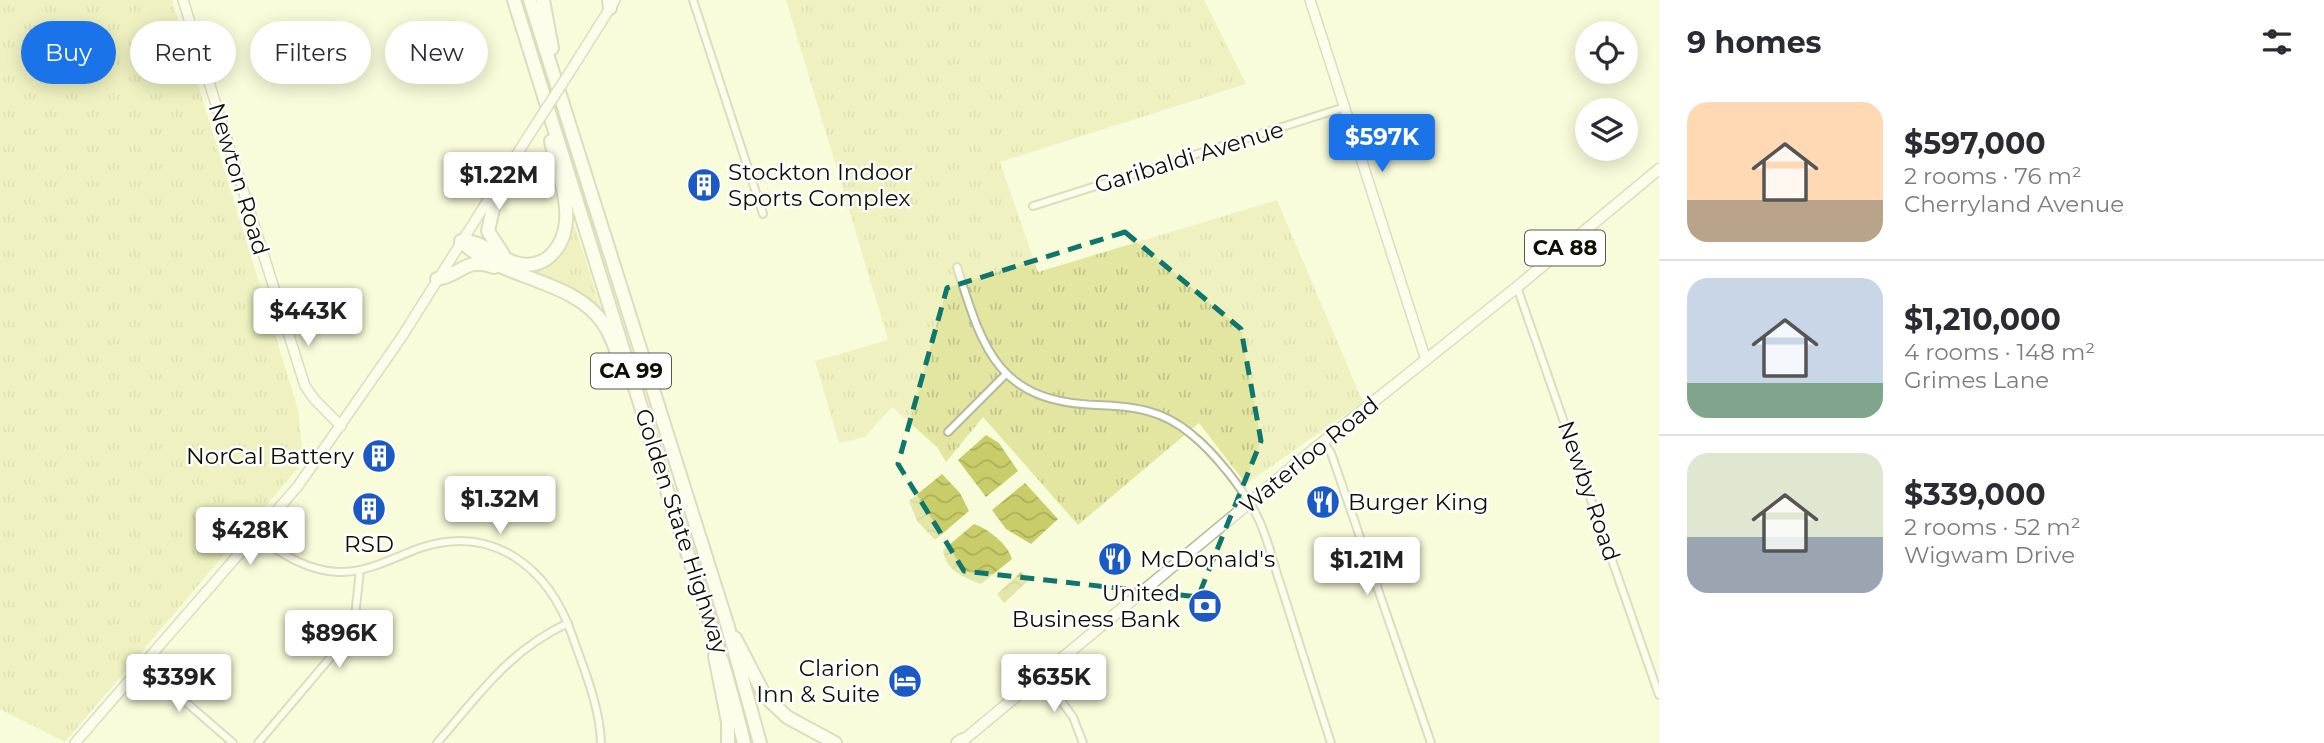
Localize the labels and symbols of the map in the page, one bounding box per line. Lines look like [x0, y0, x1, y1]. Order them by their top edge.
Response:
street label: Newton Road [203, 99, 275, 259]
pin: $597K [1333, 114, 1431, 174]
street label: Garibaldi Avenue [1091, 115, 1287, 199]
pin: $1.22M [442, 152, 556, 212]
place label: Stockton Indoor Sports Complex [728, 158, 913, 212]
building icon: Stockton Indoor Sports Complex [685, 166, 723, 204]
road number: CA 88 [1525, 230, 1605, 266]
pin: $443K [259, 288, 357, 348]
road number: CA 99 [591, 354, 671, 388]
street label: Waterloo Road [1234, 390, 1384, 520]
street label: Golden State Highway [629, 405, 735, 658]
street label: Newby Road [1552, 417, 1626, 565]
building icon: NorCal Battery [360, 437, 398, 475]
place label: NorCal Battery [186, 442, 355, 470]
pin: $1.32M [443, 476, 557, 536]
restaurant icon: Burger King [1304, 483, 1342, 521]
place label: Burger King [1348, 488, 1488, 516]
building icon: RSD [350, 490, 388, 528]
pin: $428K [201, 508, 299, 567]
place label: RSD [344, 530, 394, 558]
pin: $1.21M [1310, 538, 1424, 597]
restaurant icon: McDonald's [1096, 540, 1134, 578]
place label: McDonald's [1140, 545, 1275, 573]
place label: United Business Bank [1012, 579, 1180, 633]
bank icon: United Business Bank [1186, 587, 1224, 625]
pin: $896K [290, 610, 388, 670]
pin: $339K [130, 654, 228, 714]
place label: Clarion Inn & Suite [756, 654, 880, 708]
pin: $635K [1005, 654, 1103, 714]
hotel icon: Clarion Inn & Suite [886, 662, 924, 700]

